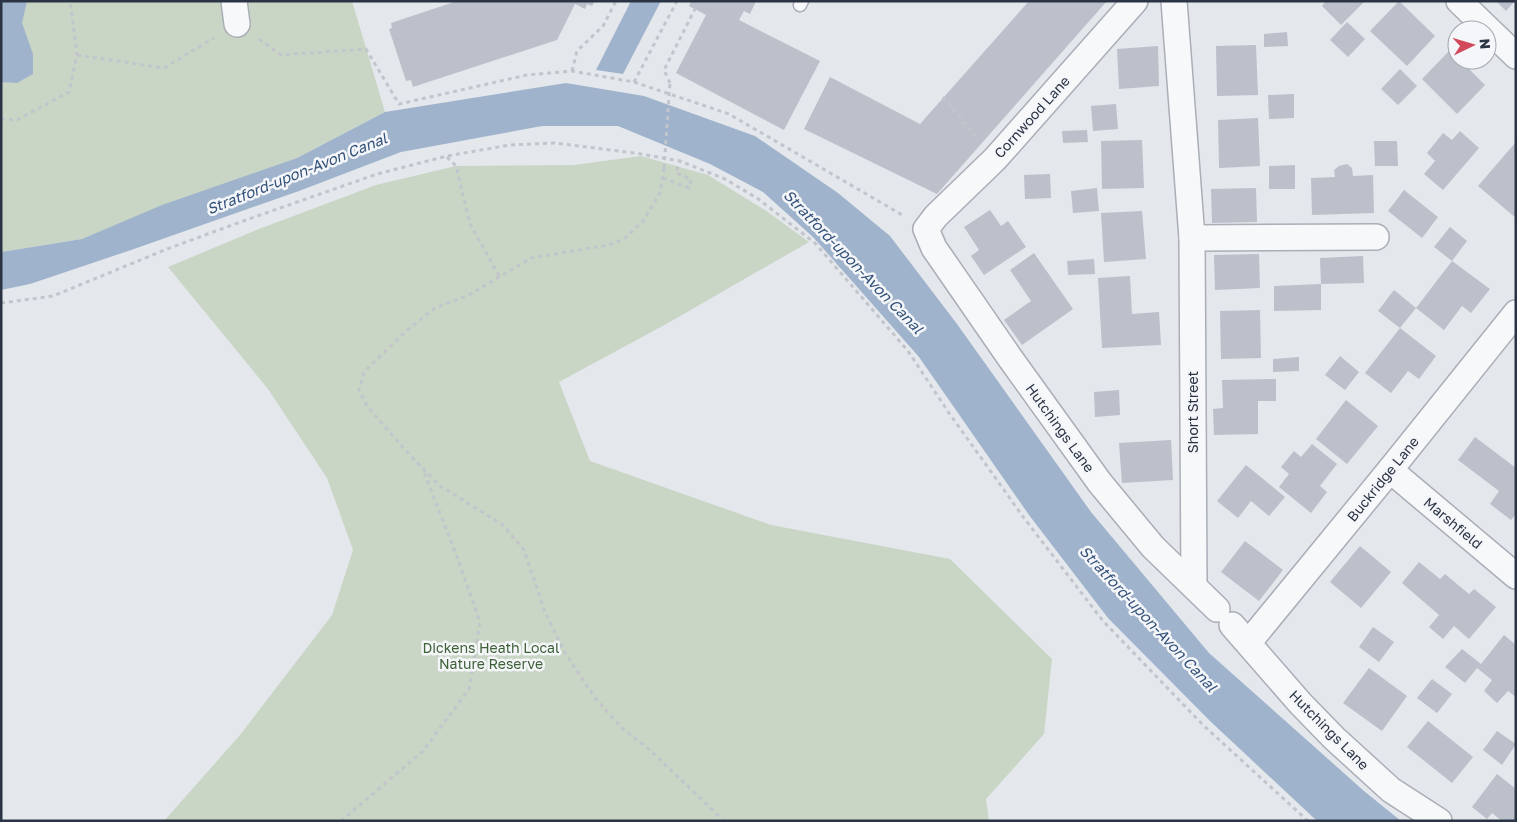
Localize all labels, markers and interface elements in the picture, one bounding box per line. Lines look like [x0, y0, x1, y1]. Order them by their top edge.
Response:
north arrow [1447, 20, 1497, 70]
text: N [1477, 38, 1494, 50]
street label: Cornwood Lane [990, 72, 1073, 161]
water label: Stratford-upon-Avon Canal [204, 128, 391, 218]
water label: Stratford-upon-Avon Canal [780, 186, 928, 338]
street label: Short Street [1184, 371, 1201, 453]
street label: Hutchings Lane [1022, 380, 1098, 475]
street label: Buckridge Lane [1343, 433, 1422, 525]
street label: Marshfield [1421, 493, 1486, 552]
water label: Stratford-upon-Avon Canal [1076, 542, 1222, 696]
park label: Dickens Heath Local Nature Reserve [423, 639, 559, 672]
street label: Hutchings Lane [1286, 686, 1373, 773]

